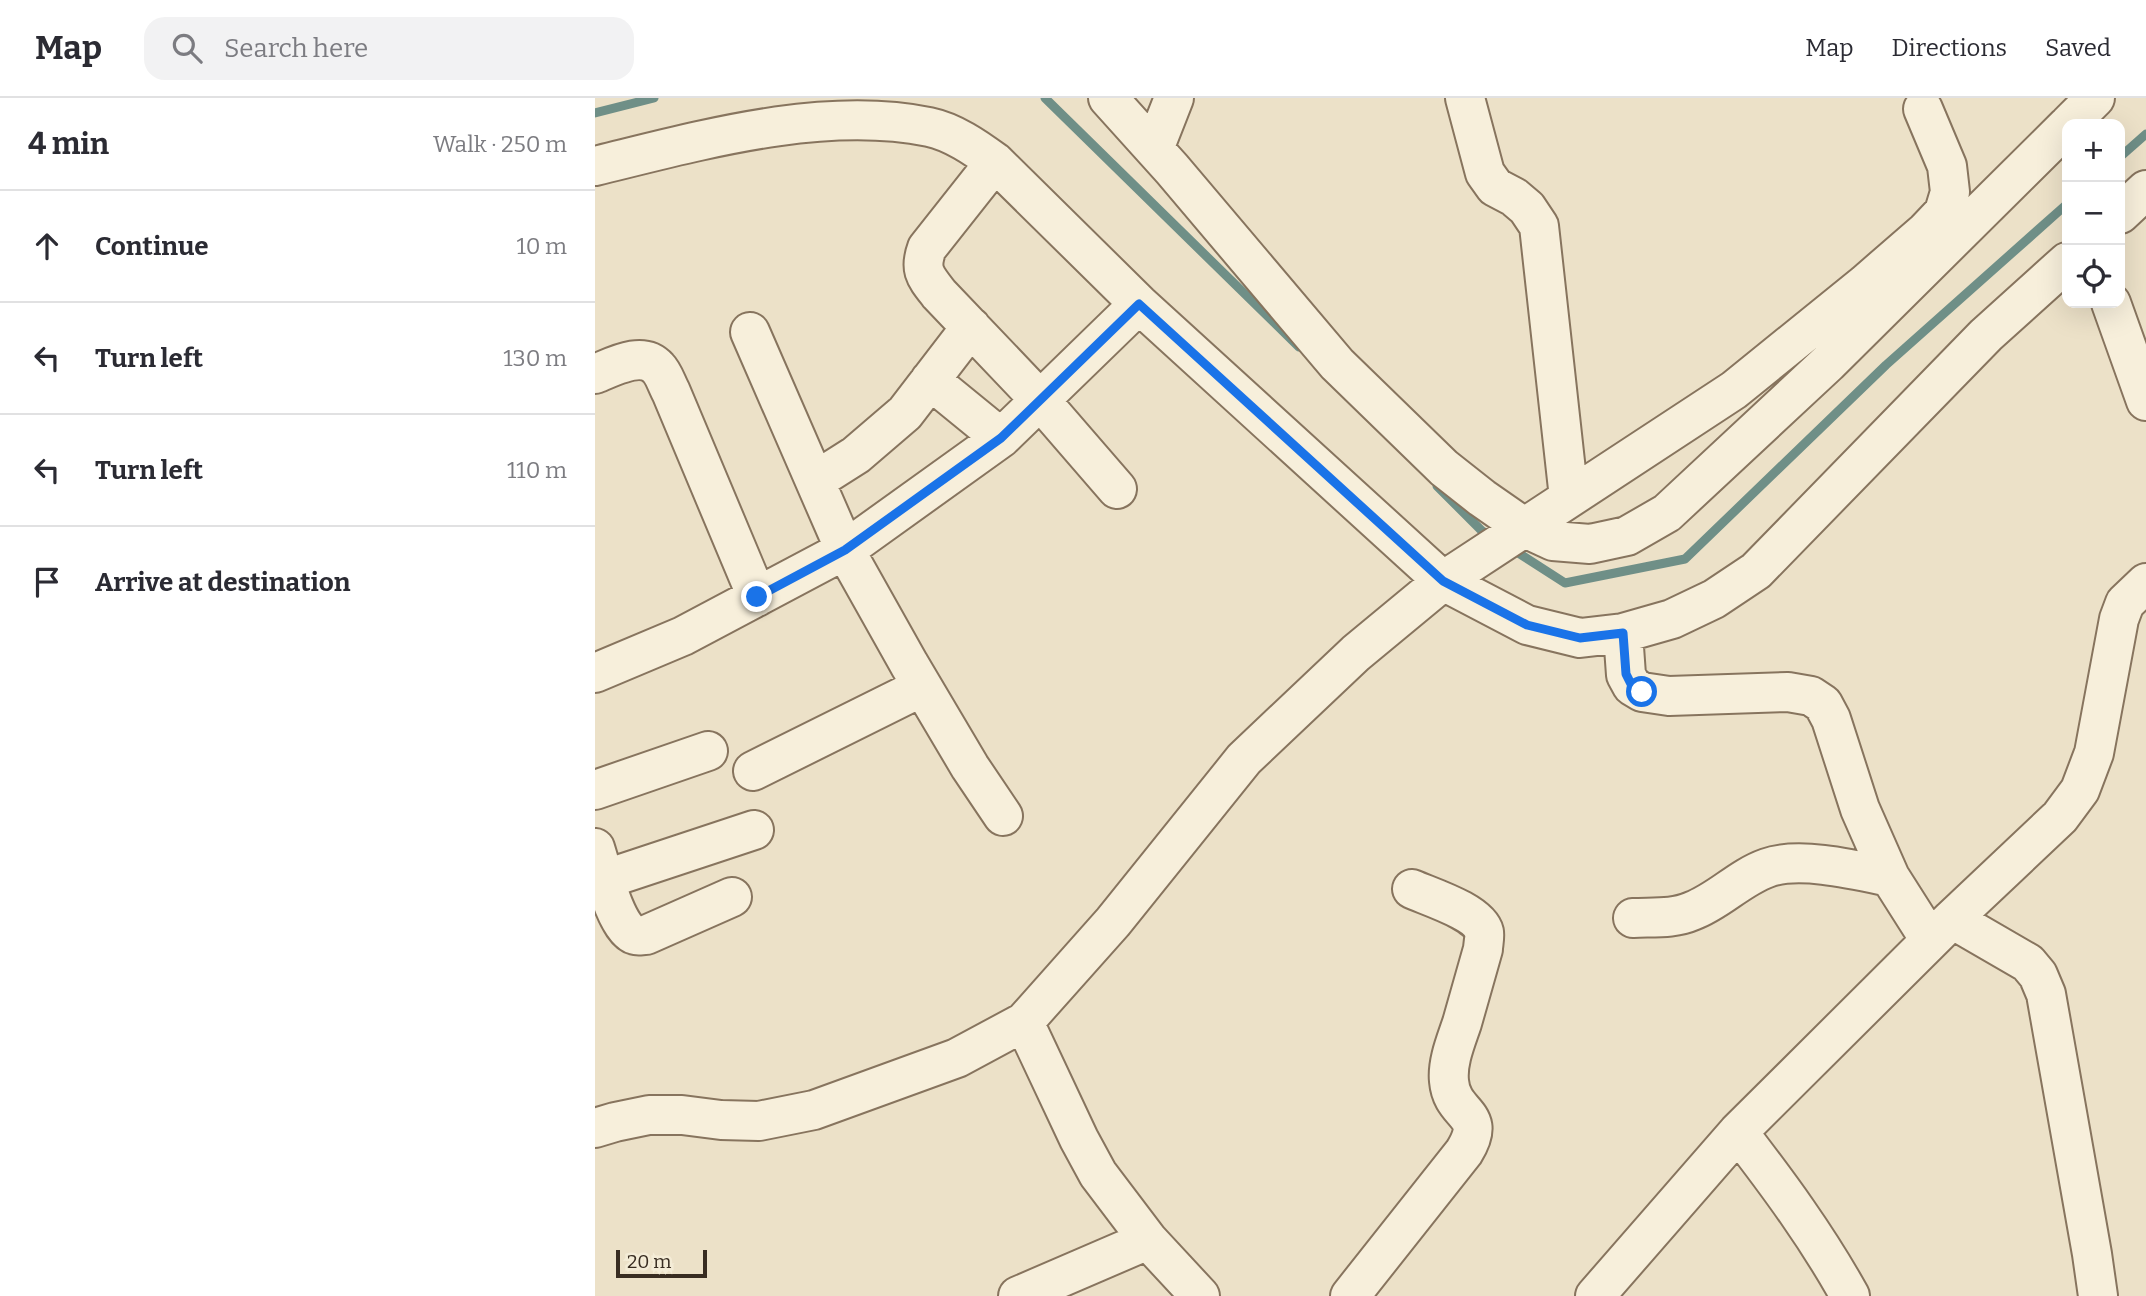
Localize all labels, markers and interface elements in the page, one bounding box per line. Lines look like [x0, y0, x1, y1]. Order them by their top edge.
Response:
search box [144, 17, 634, 80]
text: Map [35, 28, 102, 68]
icon: search [168, 29, 206, 67]
text: Search here [224, 33, 368, 64]
text: Map [1805, 34, 1854, 62]
text: Directions [1892, 34, 2007, 62]
text: Saved [2045, 34, 2111, 62]
map controls [2062, 119, 2125, 308]
button: + [2062, 119, 2125, 182]
text: 4 min [28, 126, 109, 162]
text: Walk · 250 m [433, 130, 567, 158]
button: − [2062, 182, 2125, 245]
icon: ahead [28, 227, 66, 265]
text: Continue [95, 231, 209, 262]
text: 10 m [516, 232, 567, 260]
button: locate [2062, 245, 2125, 308]
icon: left [28, 339, 66, 377]
text: Turn left [95, 343, 203, 374]
text: 130 m [503, 344, 567, 372]
icon: left [28, 451, 66, 489]
text: Turn left [95, 455, 203, 486]
text: 110 m [507, 456, 567, 484]
icon: arrive [28, 563, 66, 601]
text: Arrive at destination [95, 567, 350, 598]
route end [741, 581, 772, 612]
route start [1626, 676, 1657, 707]
scale bar [616, 1247, 707, 1279]
text: 20 m [627, 1250, 671, 1273]

